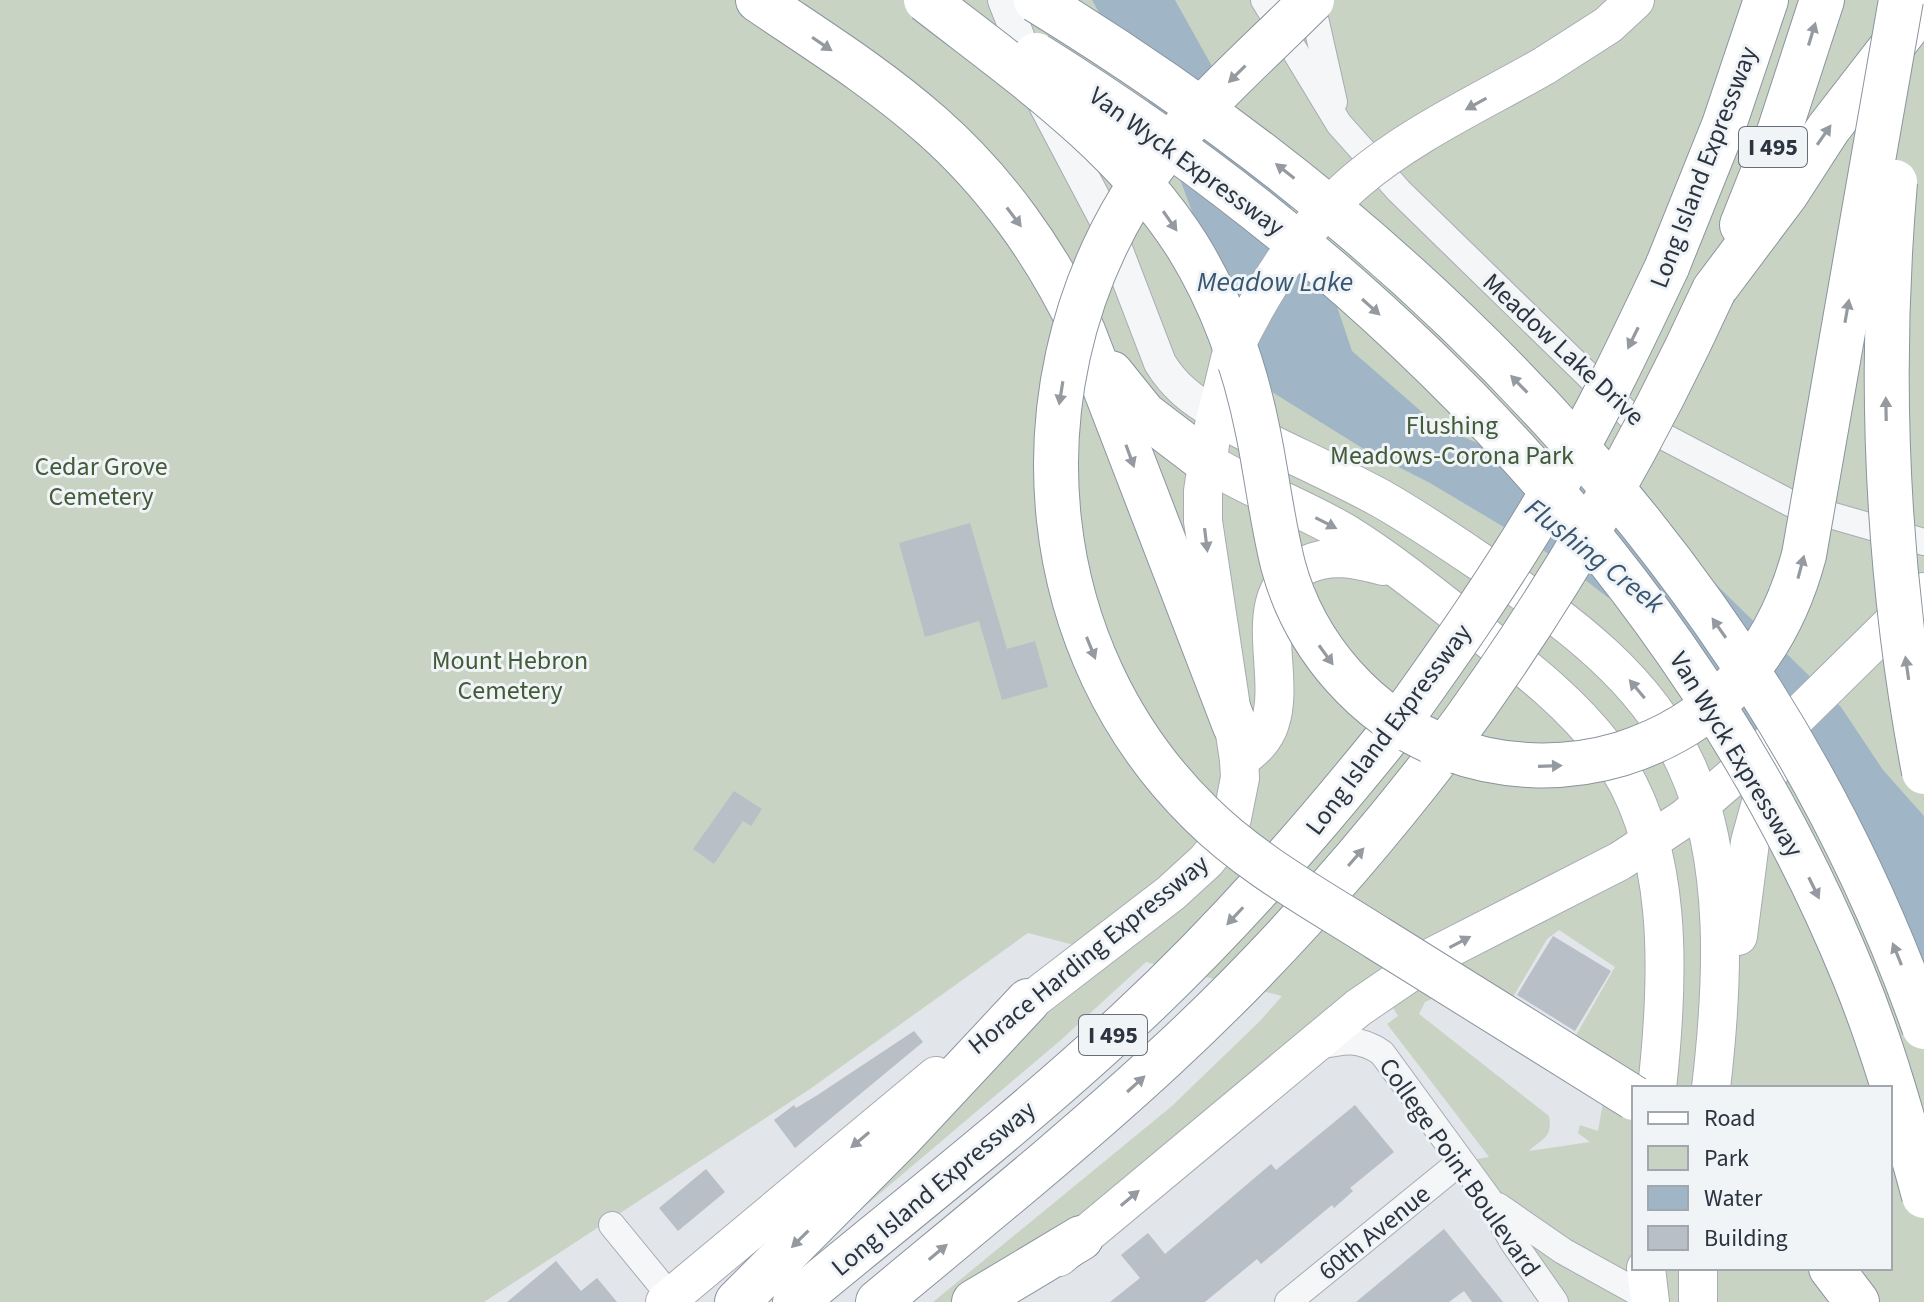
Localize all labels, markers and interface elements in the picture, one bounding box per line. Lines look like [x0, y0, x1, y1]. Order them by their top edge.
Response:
one-way arrow [1806, 21, 1819, 45]
one-way arrow [812, 36, 833, 51]
street label: Long Island Expressway [1640, 41, 1767, 293]
one-way arrow [1228, 65, 1247, 83]
street label: Van Wyck Expressway [1081, 78, 1292, 245]
one-way arrow [1465, 97, 1488, 111]
one-way arrow [1816, 125, 1832, 145]
road number: I 495 [1739, 127, 1807, 167]
one-way arrow [1275, 163, 1295, 180]
one-way arrow [1006, 206, 1022, 228]
one-way arrow [1162, 210, 1177, 231]
water label: Meadow Lake [1197, 262, 1353, 302]
street label: Meadow Lake Drive [1474, 264, 1653, 434]
one-way arrow [1361, 297, 1380, 315]
one-way arrow [1841, 298, 1854, 323]
one-way arrow [1627, 326, 1640, 349]
one-way arrow [1510, 375, 1528, 394]
one-way arrow [1054, 381, 1067, 406]
one-way arrow [1880, 396, 1892, 421]
park label: Flushing Meadows-Corona Park [1330, 407, 1574, 474]
one-way arrow [1124, 444, 1137, 468]
park label: Cedar Grove Cemetery [34, 448, 168, 515]
water label: Flushing Creek [1516, 488, 1673, 623]
one-way arrow [1315, 517, 1338, 530]
one-way arrow [1200, 528, 1213, 553]
one-way arrow [1796, 554, 1808, 579]
street label: Long Island Expressway [1296, 616, 1480, 843]
one-way arrow [1712, 617, 1727, 638]
one-way arrow [1085, 636, 1098, 660]
park label: Mount Hebron Cemetery [432, 642, 588, 709]
one-way arrow [1318, 644, 1333, 665]
street label: Van Wyck Expressway [1661, 645, 1813, 864]
one-way arrow [1900, 655, 1913, 680]
one-way arrow [1629, 679, 1646, 699]
one-way arrow [1538, 759, 1563, 772]
street label: Horace Harding Expressway [960, 846, 1217, 1063]
one-way arrow [1347, 848, 1365, 867]
one-way arrow [1807, 877, 1821, 900]
one-way arrow [1226, 907, 1244, 926]
one-way arrow [1448, 936, 1471, 949]
one-way arrow [1890, 942, 1903, 966]
road number: I 495 [1079, 1015, 1147, 1055]
street label: College Point Boulevard [1370, 1050, 1549, 1284]
one-way arrow [1127, 1075, 1146, 1093]
legend [1632, 1086, 1892, 1270]
street label: Long Island Expressway [823, 1092, 1043, 1285]
text: Road [1704, 1101, 1756, 1136]
one-way arrow [850, 1131, 870, 1148]
text: Park [1704, 1141, 1749, 1176]
street label: 60th Avenue [1311, 1176, 1438, 1289]
text: Water [1704, 1181, 1763, 1216]
one-way arrow [1120, 1190, 1140, 1207]
text: Building [1704, 1221, 1788, 1256]
one-way arrow [791, 1229, 809, 1248]
one-way arrow [928, 1244, 948, 1261]

